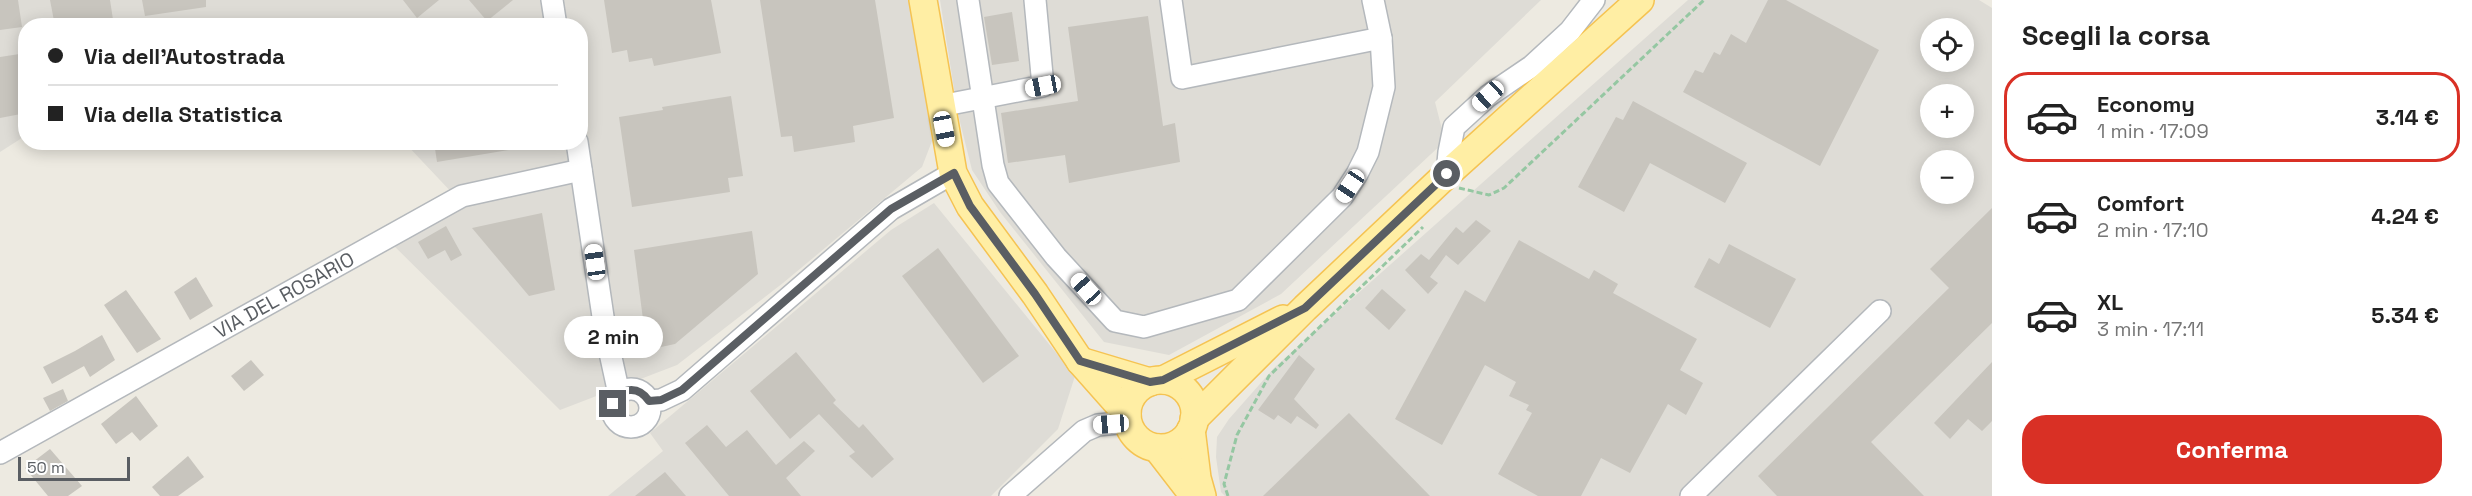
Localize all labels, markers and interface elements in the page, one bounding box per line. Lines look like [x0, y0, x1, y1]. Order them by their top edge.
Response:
map controls [1920, 18, 1974, 204]
button: locate [1920, 18, 1974, 72]
text: Scegli la corsa [2022, 18, 2210, 53]
text: Via dell'Autostrada [84, 42, 285, 70]
car [1024, 74, 1062, 98]
car [1469, 77, 1507, 115]
button: + [1920, 84, 1974, 138]
icon: car [2025, 90, 2079, 144]
text: Economy [2097, 90, 2195, 118]
text: Via della Statistica [84, 100, 282, 128]
text: 3.14 € [2376, 103, 2439, 131]
car [932, 110, 956, 148]
text: 1 min · 17:09 [2097, 118, 2209, 144]
button: − [1920, 150, 1974, 204]
route start [1433, 160, 1460, 187]
car [1332, 166, 1368, 206]
icon: car [2025, 189, 2079, 243]
text: Comfort [2097, 189, 2185, 217]
text: 4.24 € [2371, 202, 2439, 230]
text: 2 min · 17:10 [2097, 217, 2208, 243]
car [584, 243, 606, 281]
street label: VIA DEL ROSARIO [209, 246, 359, 344]
car [1067, 270, 1105, 308]
icon: car [2025, 288, 2079, 342]
text: XL [2097, 288, 2123, 316]
text: 5.34 € [2371, 301, 2439, 329]
text: 3 min · 17:11 [2097, 316, 2204, 342]
callout: 2 min [564, 317, 662, 359]
text: 2 min [588, 324, 639, 350]
route end [599, 390, 626, 417]
car [1092, 414, 1130, 434]
button: Conferma [2022, 415, 2442, 484]
scale bar [18, 454, 130, 482]
text: 50 m [27, 457, 65, 478]

